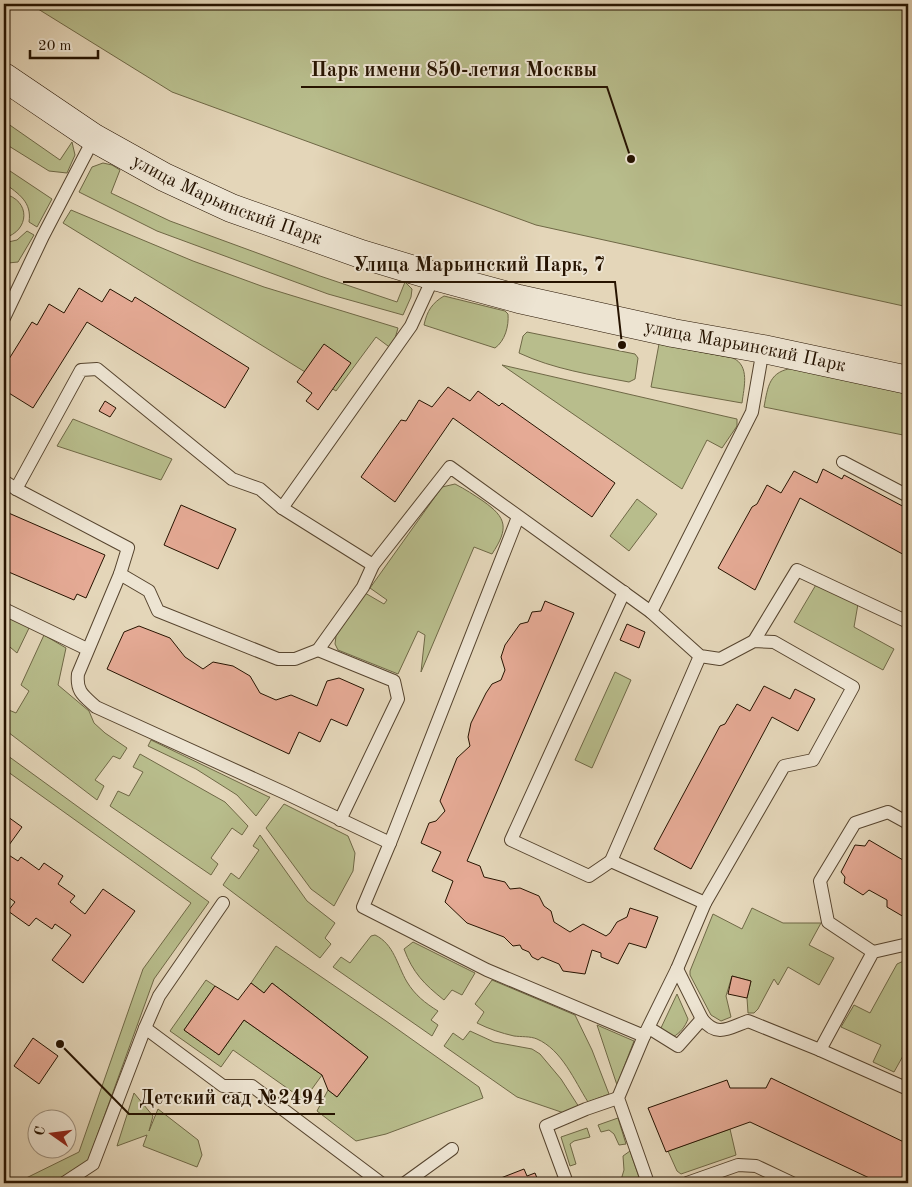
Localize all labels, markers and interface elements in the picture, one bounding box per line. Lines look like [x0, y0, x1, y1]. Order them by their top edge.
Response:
scale bar [30, 28, 98, 60]
text: 20 m [38, 39, 72, 54]
callout: Парк имени 850-летия Москвы [301, 52, 607, 87]
text: Парк имени 850-летия Москвы [311, 60, 597, 81]
street label: улица Марьинский Парк [128, 151, 325, 249]
callout: Улица Марьинский Парк, 7 [343, 247, 615, 282]
text: Улица Марьинский Парк, 7 [353, 256, 605, 276]
street label: улица Марьинский Парк [643, 317, 848, 376]
callout: Детский сад №2494 [129, 1079, 335, 1114]
text: Детский сад №2494 [139, 1089, 325, 1109]
north arrow [28, 1110, 78, 1160]
text: С [32, 1125, 48, 1137]

